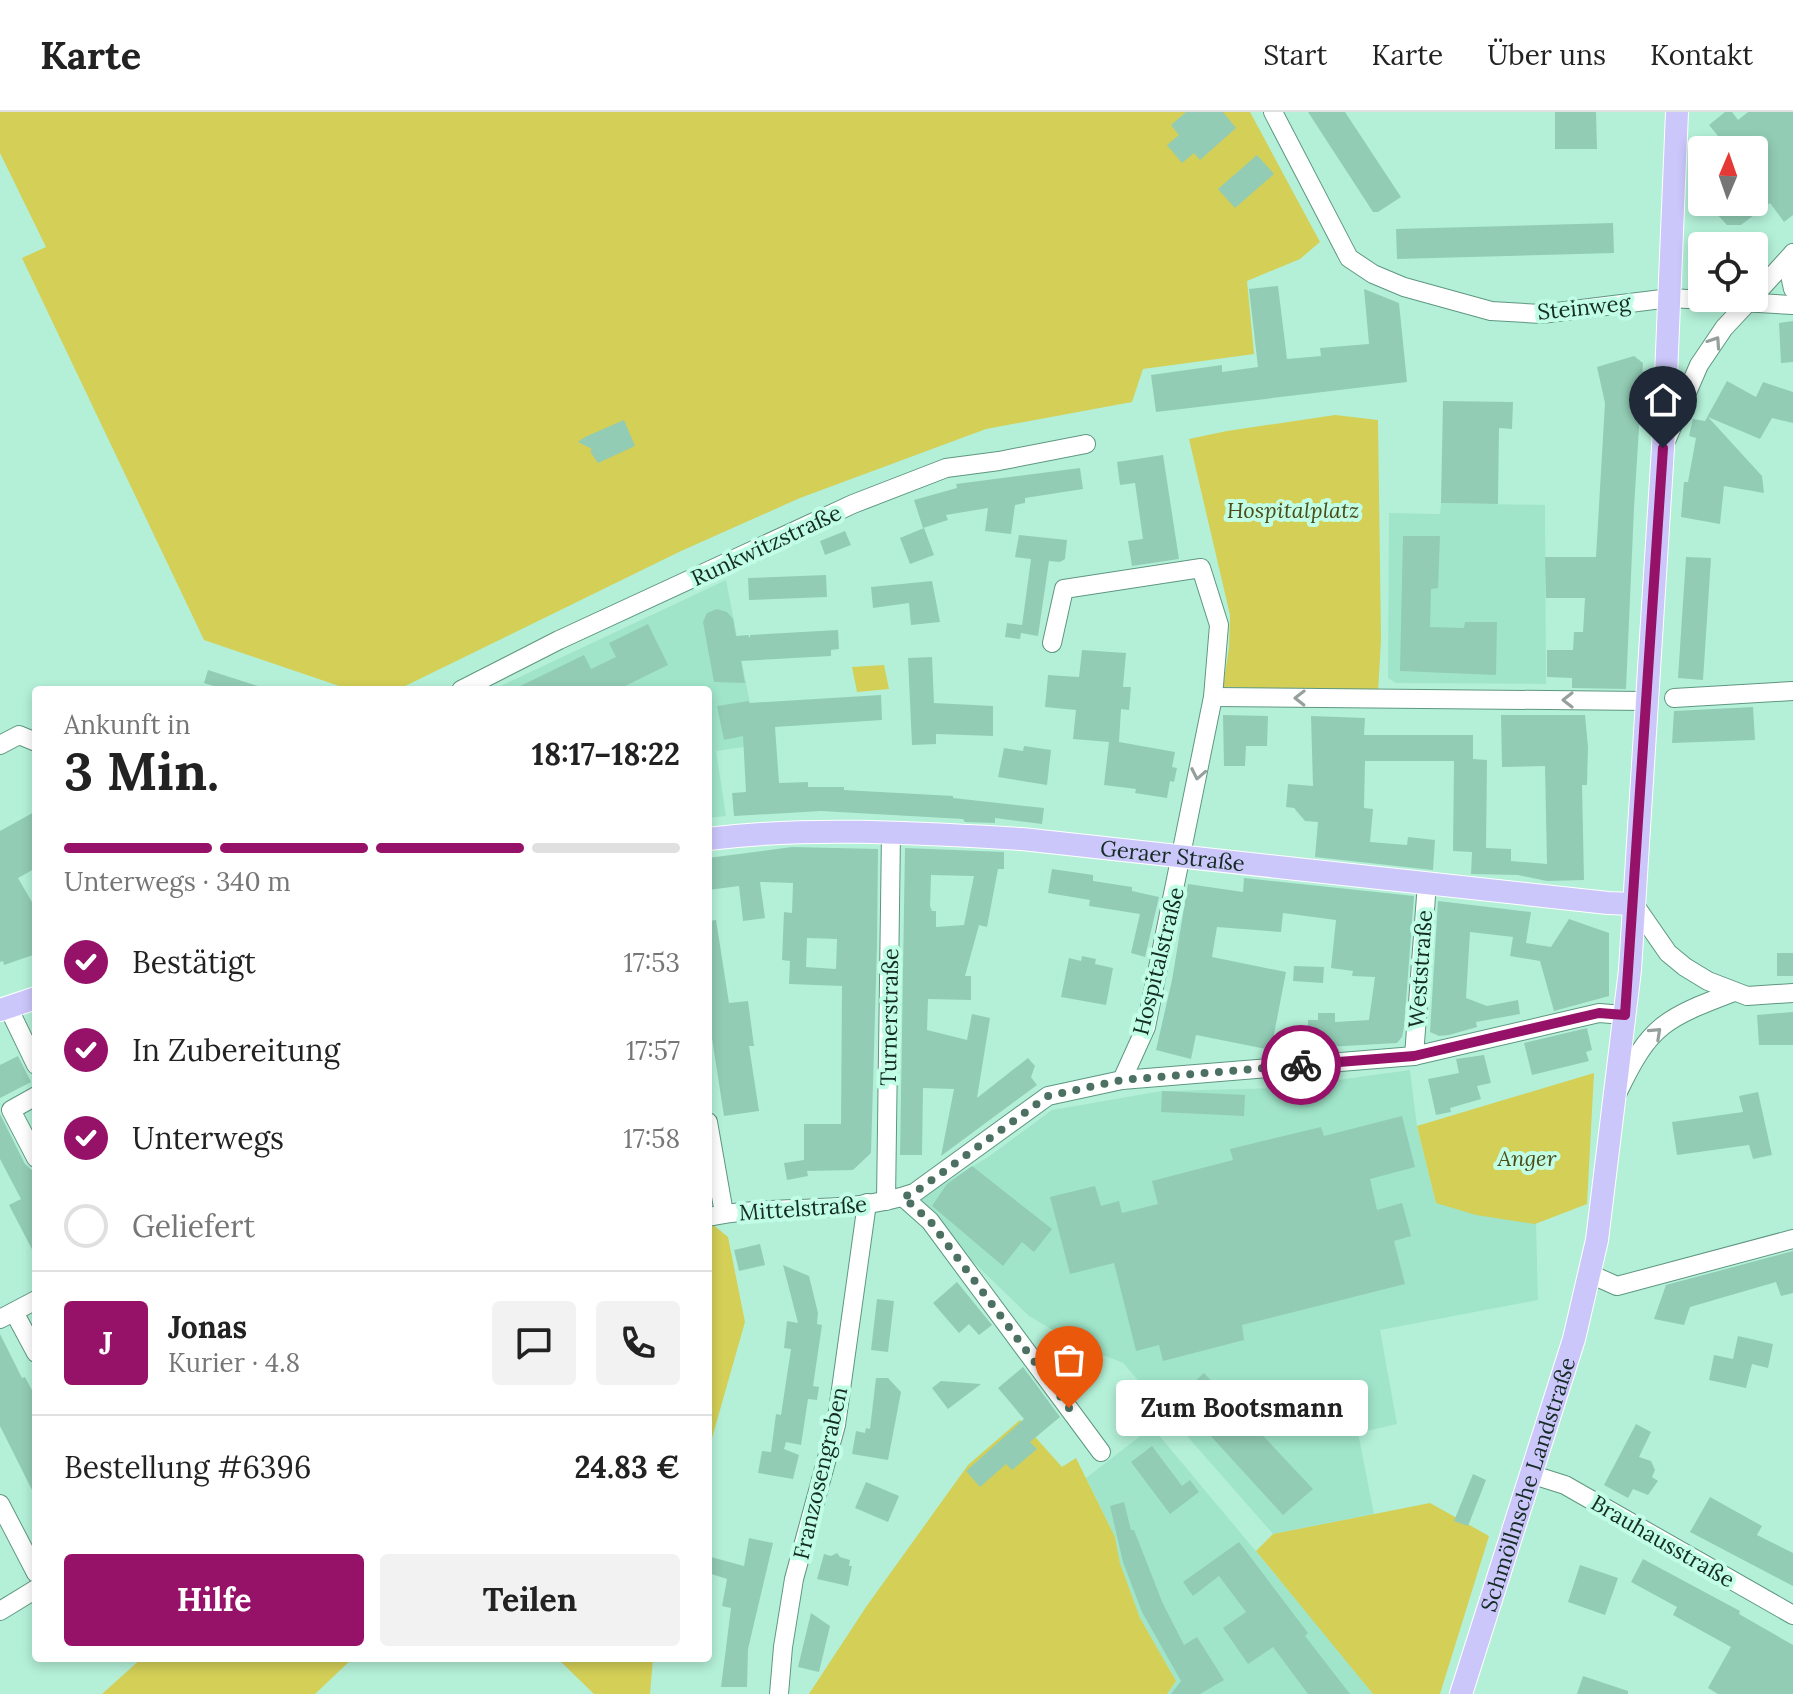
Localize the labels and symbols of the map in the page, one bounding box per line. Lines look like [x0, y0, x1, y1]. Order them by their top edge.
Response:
north arrow [1688, 136, 1768, 216]
street label: Steinweg [1536, 288, 1633, 326]
one-way arrow [1705, 336, 1720, 350]
pin [1629, 366, 1697, 448]
park label: Hospitalplatz [1227, 496, 1359, 524]
street label: Runkwitzstraße [687, 498, 846, 592]
one-way arrow [1293, 689, 1306, 707]
one-way arrow [1561, 691, 1574, 709]
one-way arrow [1191, 767, 1208, 781]
street label: Geraer Straße [1099, 834, 1246, 877]
street label: Hospitalstraße [1126, 884, 1190, 1038]
street label: Weststraße [1402, 909, 1438, 1029]
street label: Turnerstraße [874, 948, 904, 1086]
courier [1261, 1025, 1341, 1105]
one-way arrow [1647, 1027, 1661, 1042]
park label: Anger [1496, 1144, 1558, 1172]
street label: Mittelstraße [738, 1190, 868, 1226]
pin [1035, 1326, 1103, 1408]
street label: Schmöllnsche Landstraße [1474, 1354, 1581, 1615]
callout: Zum Bootsmann [1117, 1380, 1369, 1436]
street label: Franzosengraben [787, 1384, 853, 1562]
street label: Brauhausstraße [1586, 1489, 1740, 1593]

